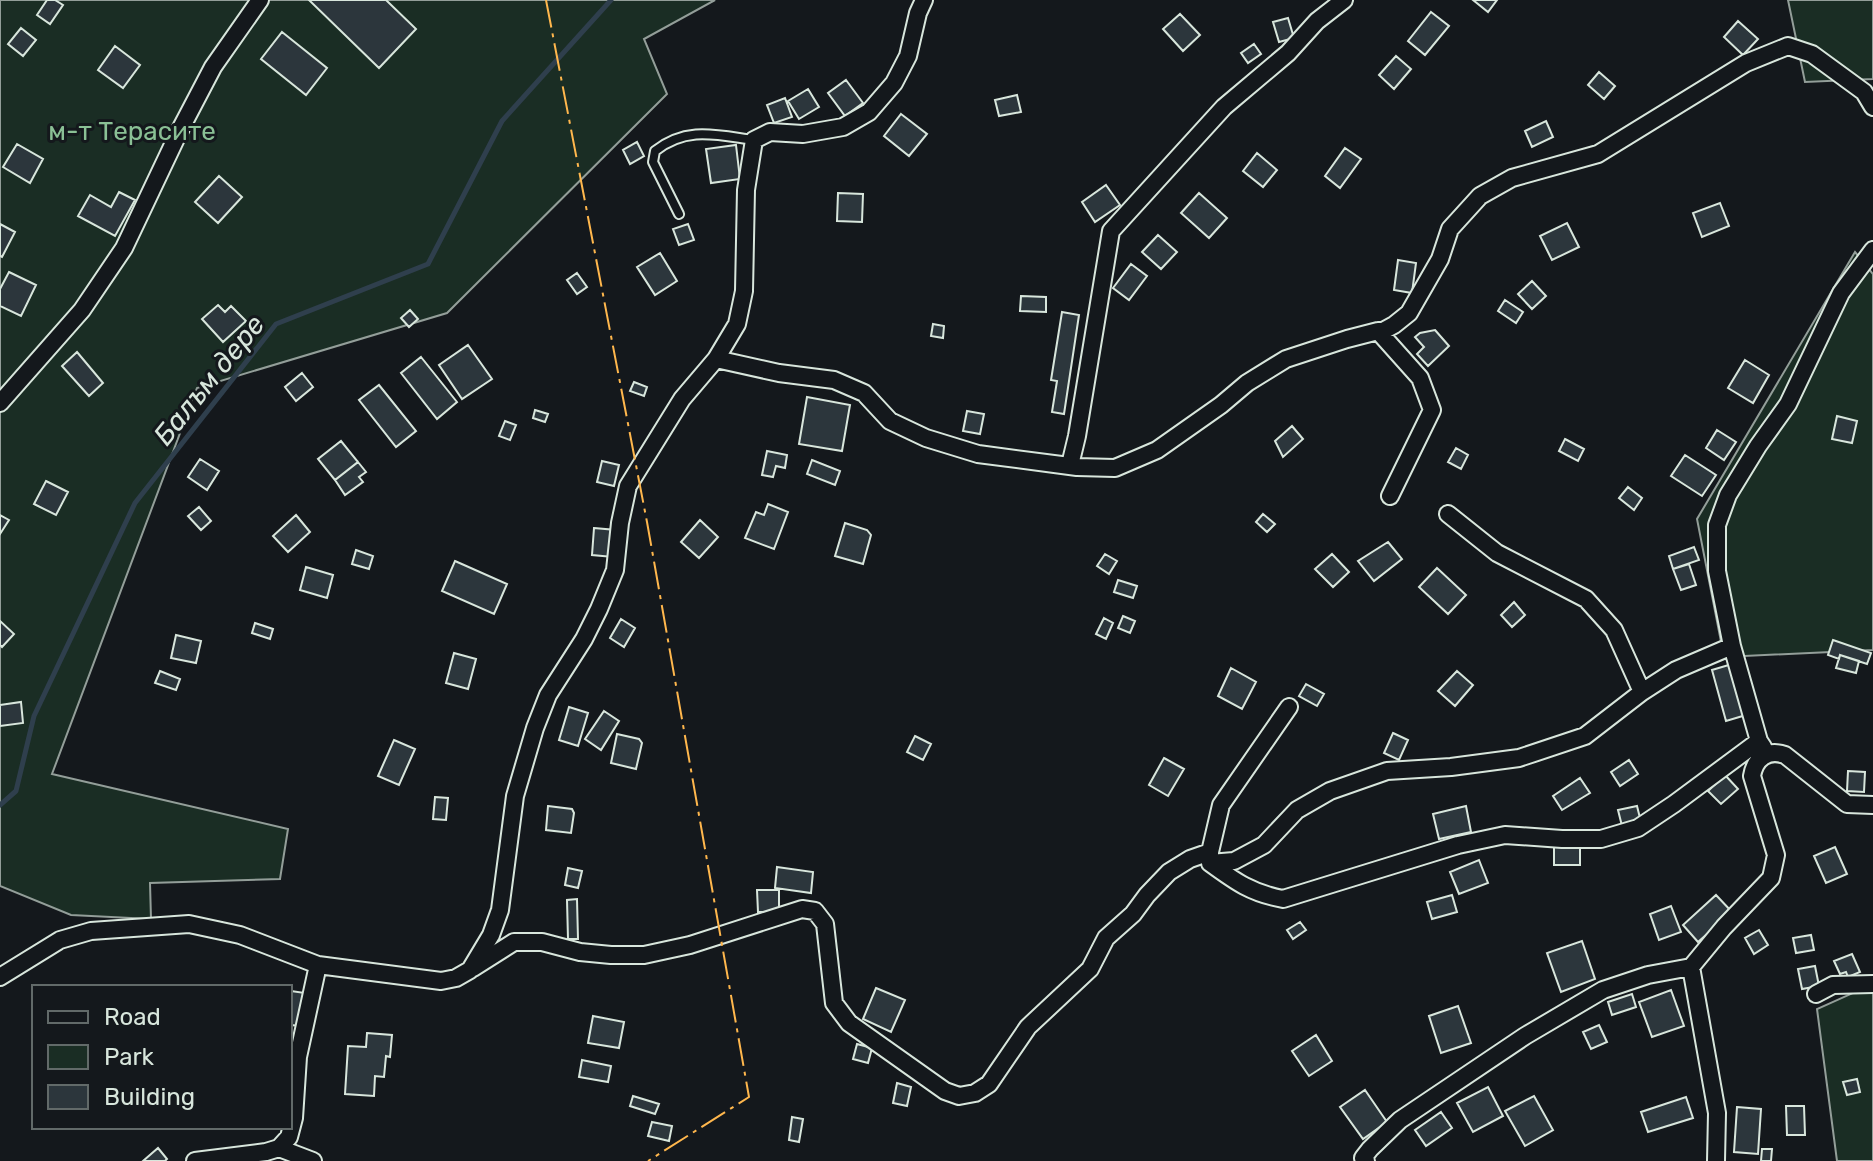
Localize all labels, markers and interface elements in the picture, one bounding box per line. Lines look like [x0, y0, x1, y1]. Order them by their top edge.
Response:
park label: м-т Терасите [48, 116, 216, 147]
water label: Балъм дере [147, 308, 271, 451]
legend [32, 985, 292, 1129]
text: Road [104, 1003, 161, 1031]
text: Park [104, 1043, 155, 1071]
text: Building [104, 1083, 195, 1111]

